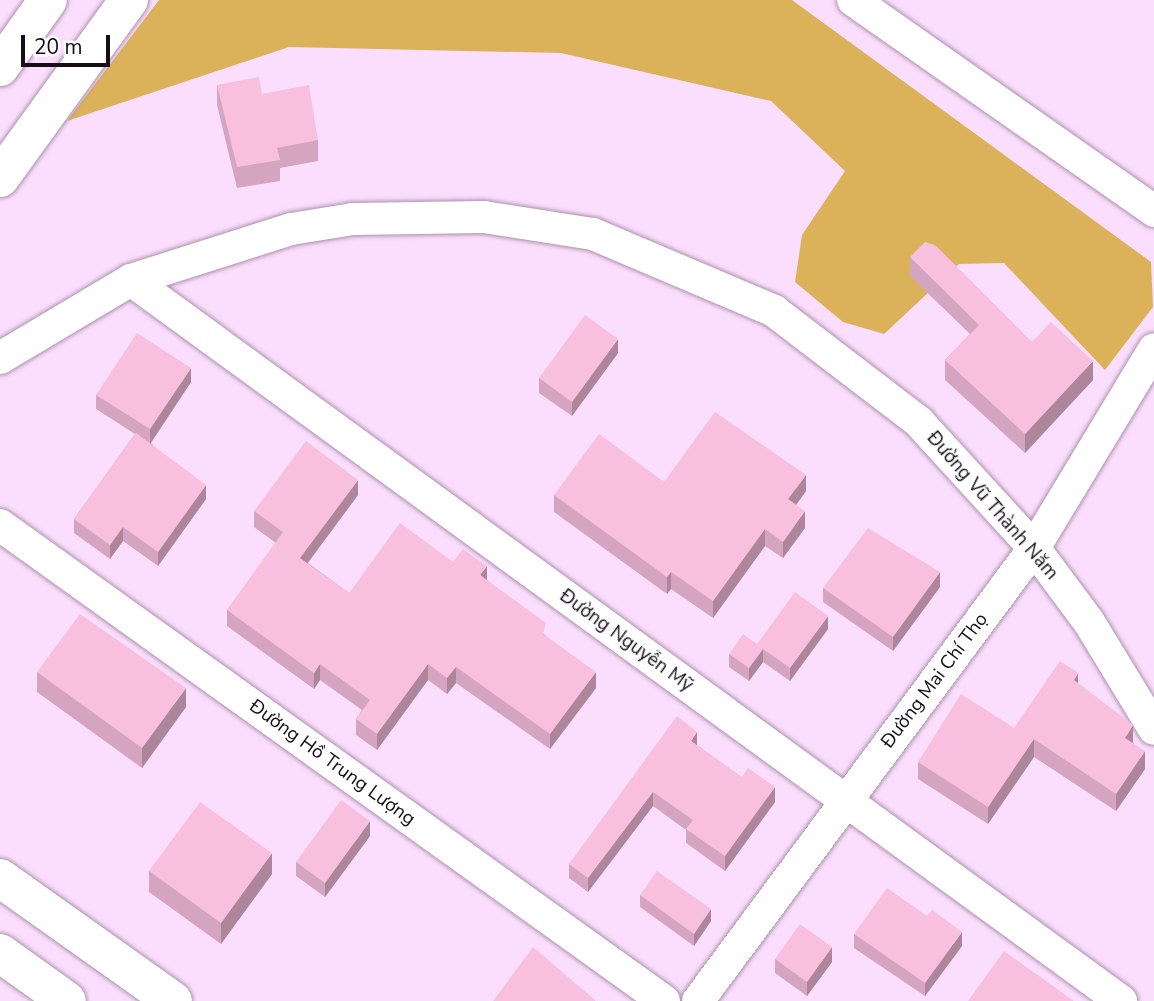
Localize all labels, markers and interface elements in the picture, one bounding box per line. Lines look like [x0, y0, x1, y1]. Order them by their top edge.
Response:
scale bar [24, 21, 114, 65]
text: 20 m [34, 33, 83, 61]
street label: Đường Vũ Thành Năm [921, 427, 1063, 585]
street label: Đường Nguyễn Mỹ [555, 585, 697, 697]
street label: Đường Mai Chí Thọ [877, 609, 993, 753]
street label: Đường Hồ Trung Lượng [245, 695, 419, 831]

